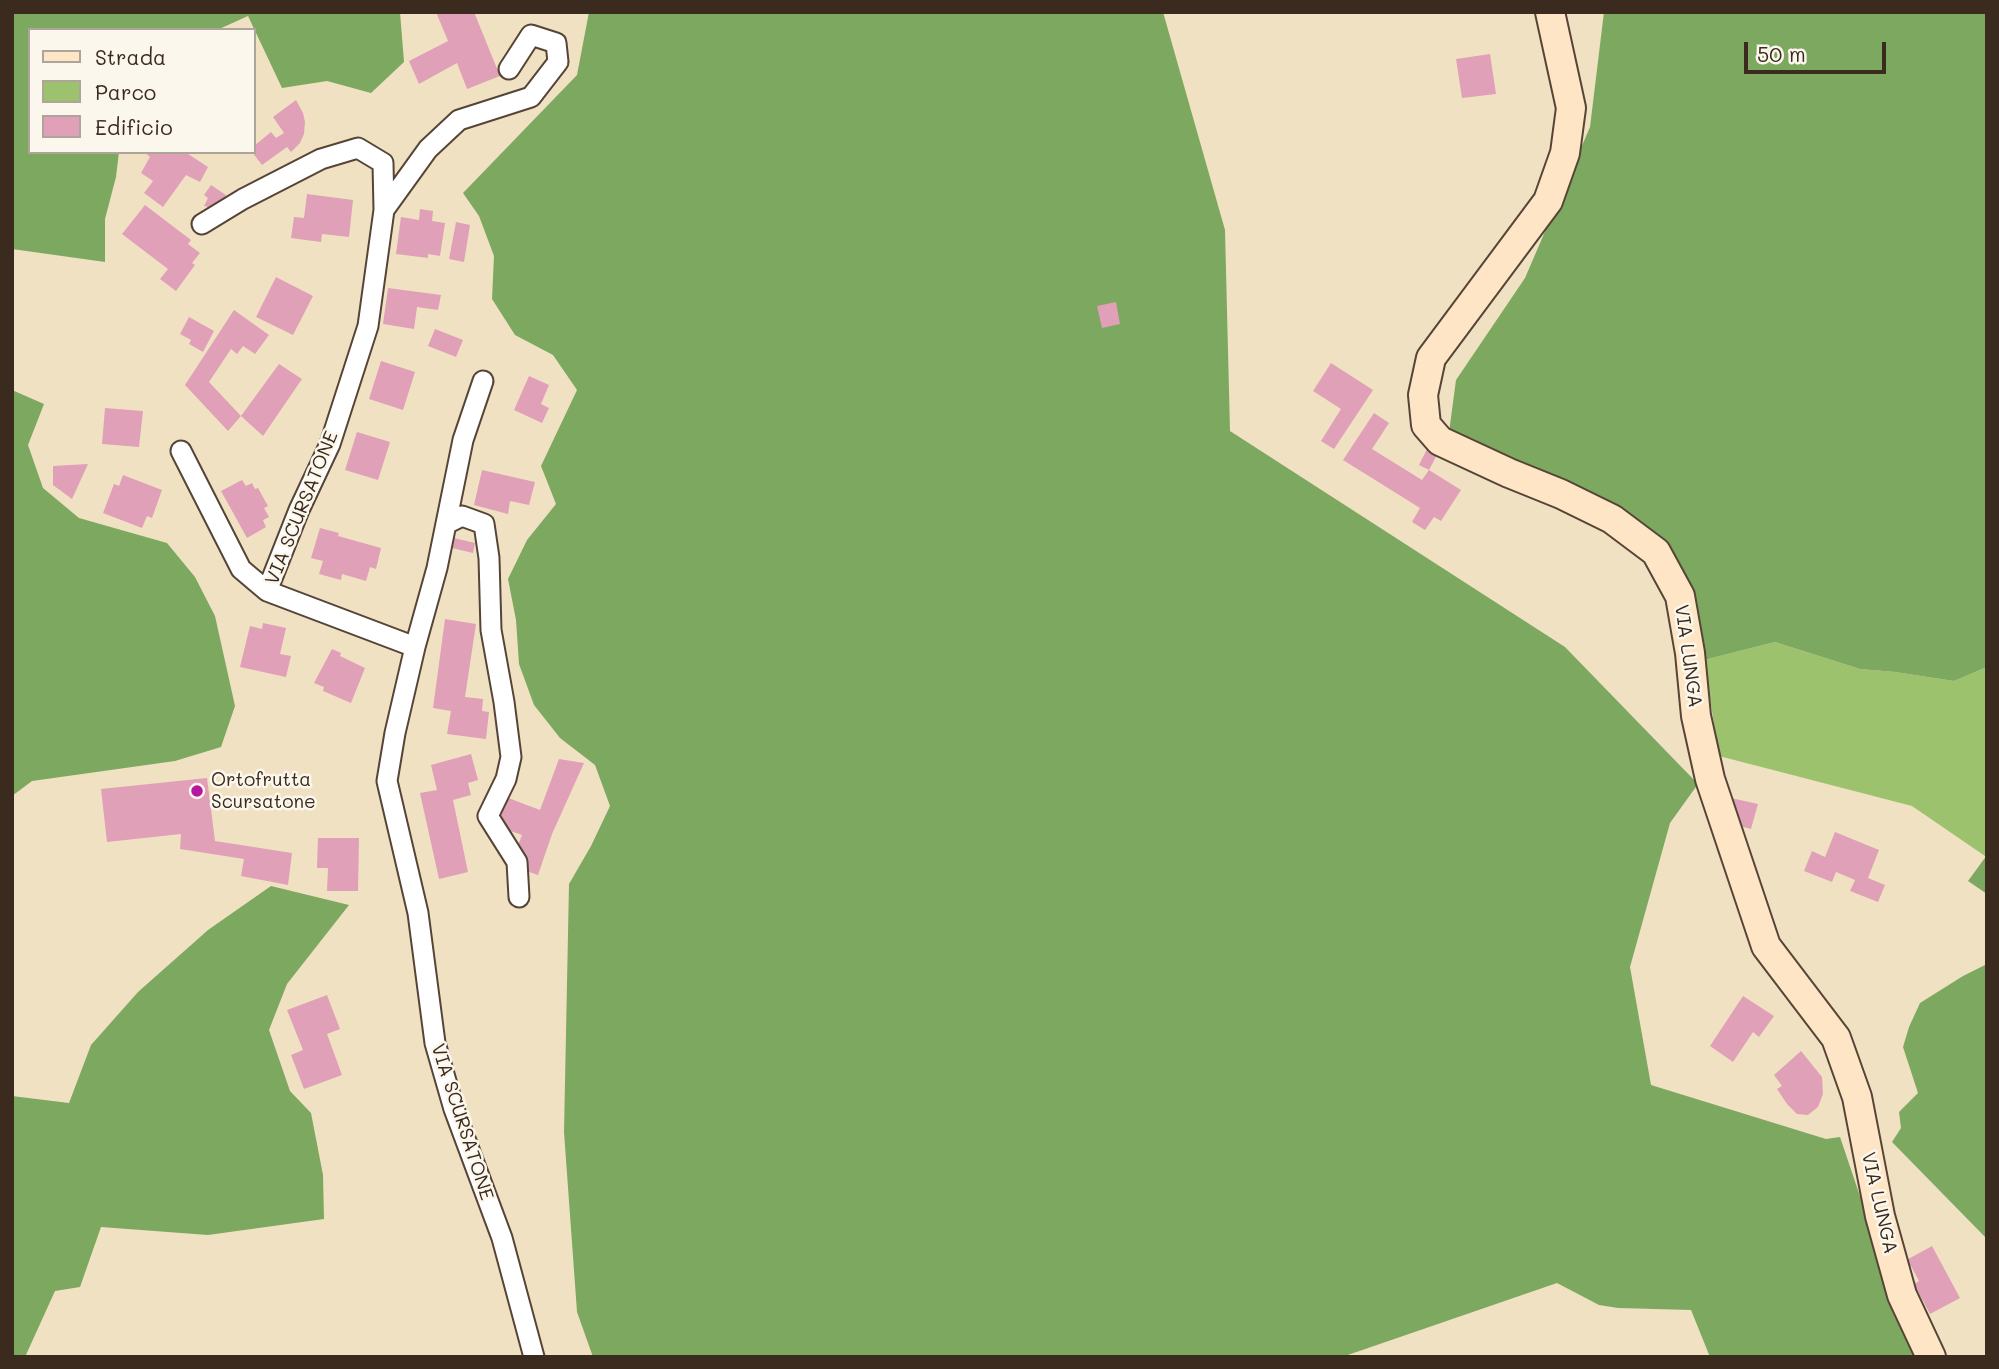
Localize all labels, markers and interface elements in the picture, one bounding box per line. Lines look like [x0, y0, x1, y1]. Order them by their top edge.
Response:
legend [28, 28, 256, 154]
scale bar [1747, 28, 1889, 72]
text: 50 m [1757, 40, 1806, 67]
text: Strada [95, 43, 166, 70]
text: Parco [95, 78, 156, 105]
text: Edificio [95, 113, 173, 140]
street label: VIA SCURSATONE [261, 428, 343, 588]
street label: VIA LUNGA [1669, 603, 1707, 709]
place label: Ortofrutta Scursatone [211, 769, 316, 813]
marker: Ortofrutta Scursatone [189, 783, 205, 799]
street label: VIA SCURSATONE [426, 1041, 498, 1203]
street label: VIA LUNGA [1856, 1150, 1902, 1256]

